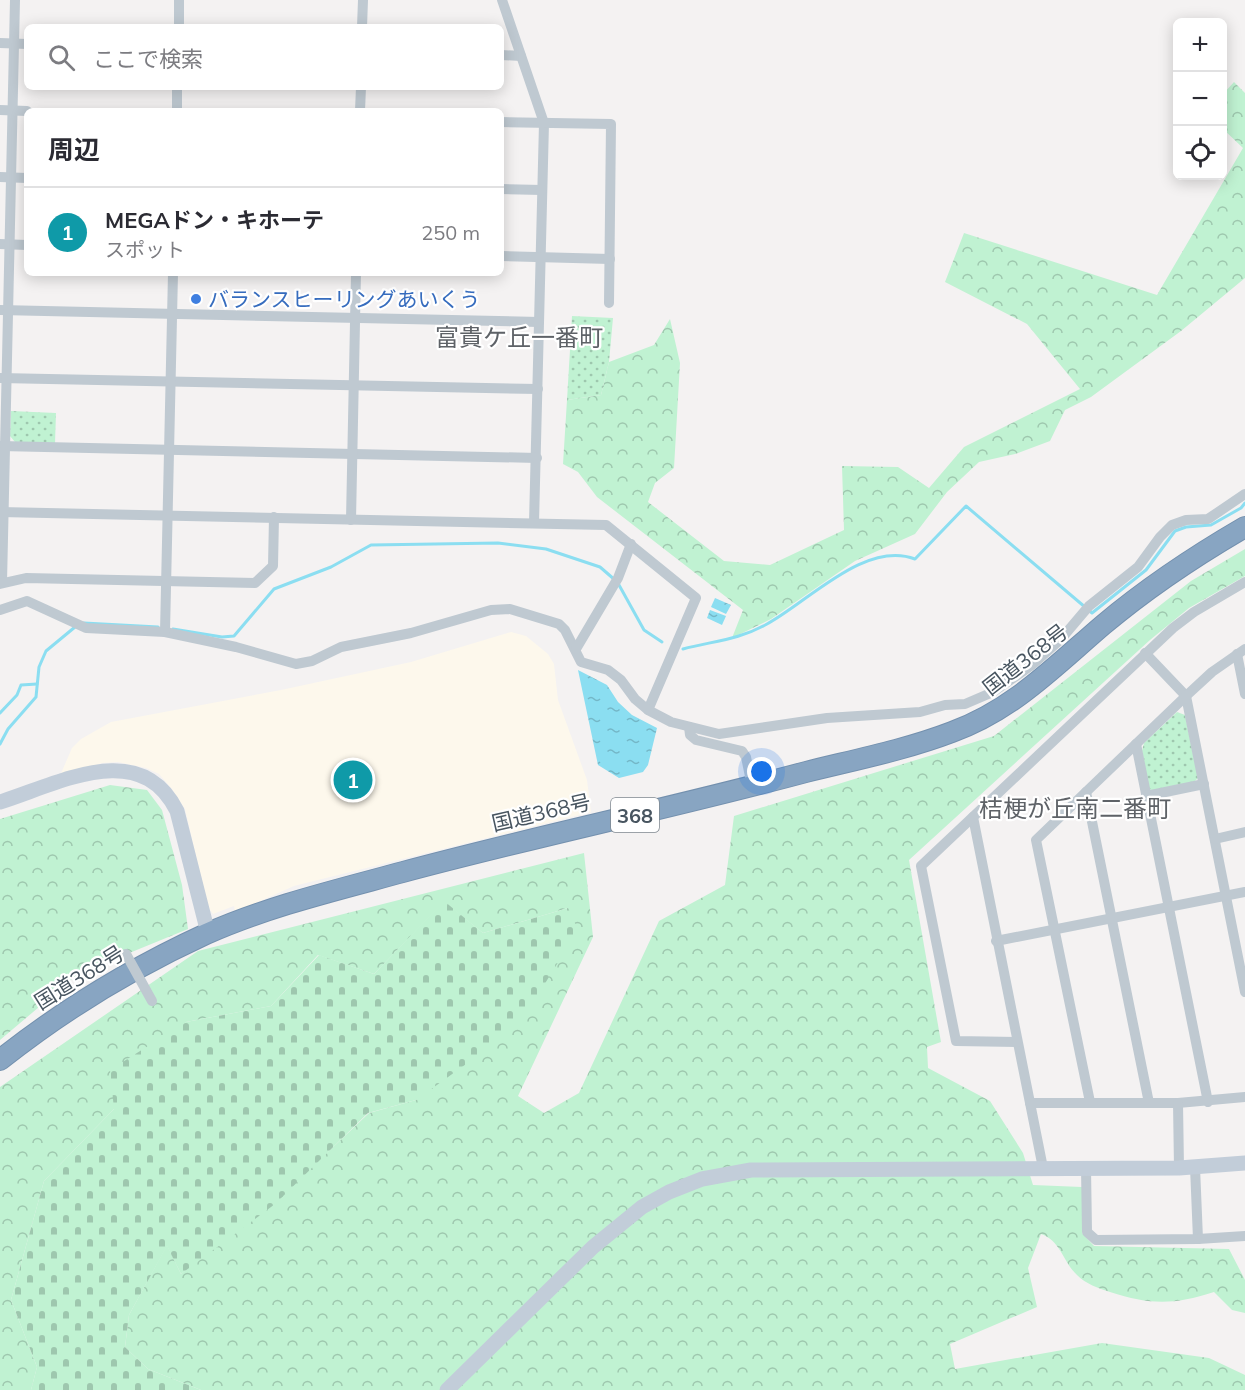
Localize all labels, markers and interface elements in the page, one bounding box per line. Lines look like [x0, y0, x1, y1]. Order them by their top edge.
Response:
map controls [1173, 18, 1227, 180]
button: + [1173, 18, 1227, 72]
search box [24, 24, 504, 90]
icon: search [45, 41, 78, 74]
text: ここで検索 [93, 45, 203, 73]
button: − [1173, 72, 1227, 126]
button: locate [1173, 126, 1227, 180]
text: 周辺 [48, 133, 100, 166]
text: MEGAドン・キホーテ [105, 206, 324, 234]
text: 1 [62, 220, 74, 245]
text: 250 m [421, 220, 480, 245]
text: スポット [105, 237, 185, 262]
place label: バランスヒーリングあいくう [208, 286, 480, 312]
marker: バランスヒーリングあいくう [189, 292, 203, 306]
district label: 富貴ケ丘一番町 [435, 322, 603, 352]
street label: 国道368号 [977, 618, 1073, 700]
your location [747, 757, 776, 786]
pin: 1 [334, 758, 372, 802]
street label: 国道368号 [489, 788, 593, 836]
district label: 桔梗が丘南二番町 [979, 793, 1171, 823]
road number: 368 [611, 798, 659, 832]
street label: 国道368号 [29, 939, 129, 1015]

